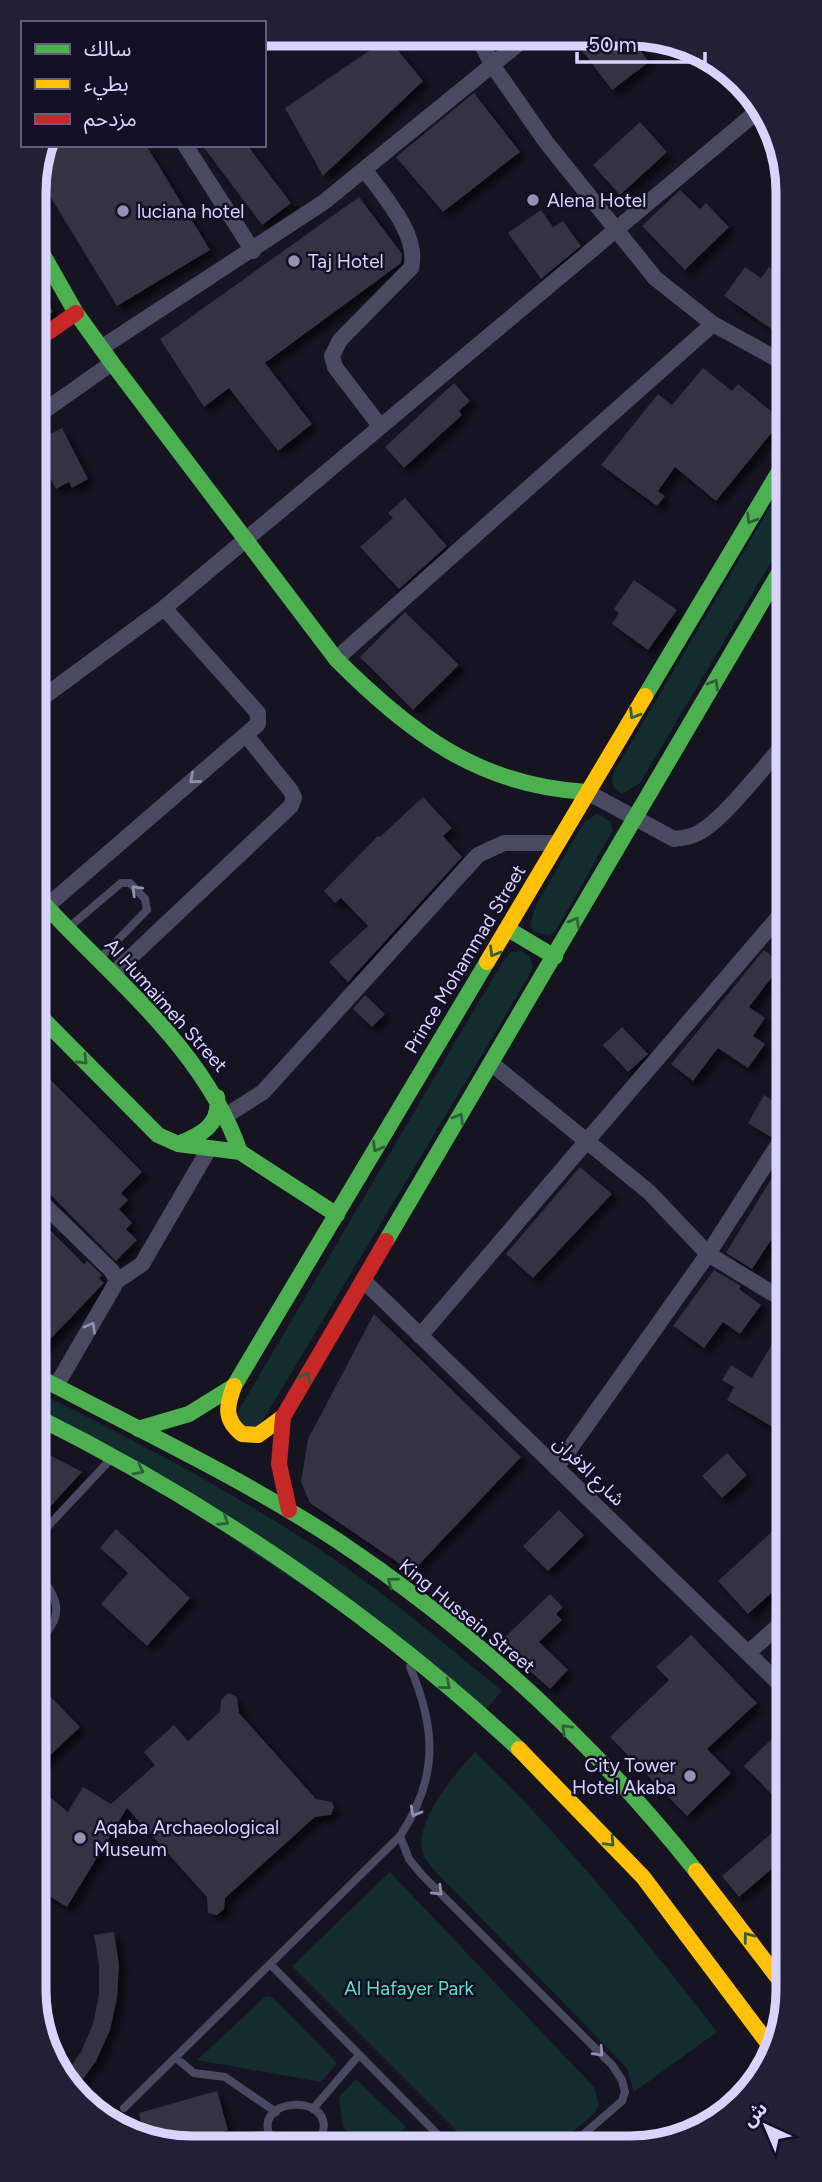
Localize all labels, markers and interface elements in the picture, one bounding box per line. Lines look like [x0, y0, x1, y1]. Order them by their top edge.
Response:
legend [21, 21, 266, 147]
scale bar [577, 21, 705, 65]
text: 50 m [588, 32, 637, 57]
text: سالك [84, 36, 131, 61]
text: بطيء [84, 71, 129, 100]
text: مزدحم [84, 106, 137, 134]
place label: Alena Hotel [547, 189, 646, 212]
marker: Alena Hotel [525, 192, 541, 208]
place label: luciana hotel [137, 200, 244, 223]
marker: luciana hotel [115, 203, 131, 219]
place label: Taj Hotel [308, 250, 384, 273]
marker: Taj Hotel [286, 253, 302, 269]
one-way arrow [746, 511, 759, 524]
one-way arrow [706, 678, 719, 691]
one-way arrow [630, 706, 643, 719]
one-way arrow [189, 771, 202, 783]
street label: Prince Mohammad Street [399, 860, 531, 1058]
one-way arrow [132, 886, 145, 899]
one-way arrow [567, 917, 580, 930]
street label: Al Humaimeh Street [100, 933, 232, 1077]
one-way arrow [489, 945, 502, 958]
one-way arrow [74, 1051, 87, 1064]
one-way arrow [451, 1113, 464, 1126]
one-way arrow [373, 1140, 386, 1153]
one-way arrow [82, 1322, 95, 1335]
one-way arrow [298, 1372, 311, 1385]
street label: شارع الافران [547, 1431, 629, 1512]
one-way arrow [132, 1462, 145, 1475]
one-way arrow [216, 1512, 229, 1525]
street label: King Hussein Street [394, 1554, 540, 1678]
one-way arrow [387, 1578, 400, 1591]
one-way arrow [437, 1677, 450, 1689]
one-way arrow [561, 1725, 574, 1738]
place label: City Tower Hotel Akaba [572, 1754, 677, 1799]
marker: City Tower Hotel Akaba [682, 1768, 698, 1784]
one-way arrow [409, 1805, 423, 1817]
place label: Aqaba Archaeological Museum [94, 1816, 279, 1861]
marker: Aqaba Archaeological Museum [72, 1830, 88, 1846]
one-way arrow [602, 1834, 614, 1847]
one-way arrow [430, 1883, 443, 1896]
one-way arrow [743, 1932, 756, 1945]
park label: Al Hafayer Park [344, 1977, 475, 2000]
one-way arrow [591, 2044, 604, 2057]
north arrow [731, 2091, 801, 2161]
text: ش [737, 2097, 772, 2131]

